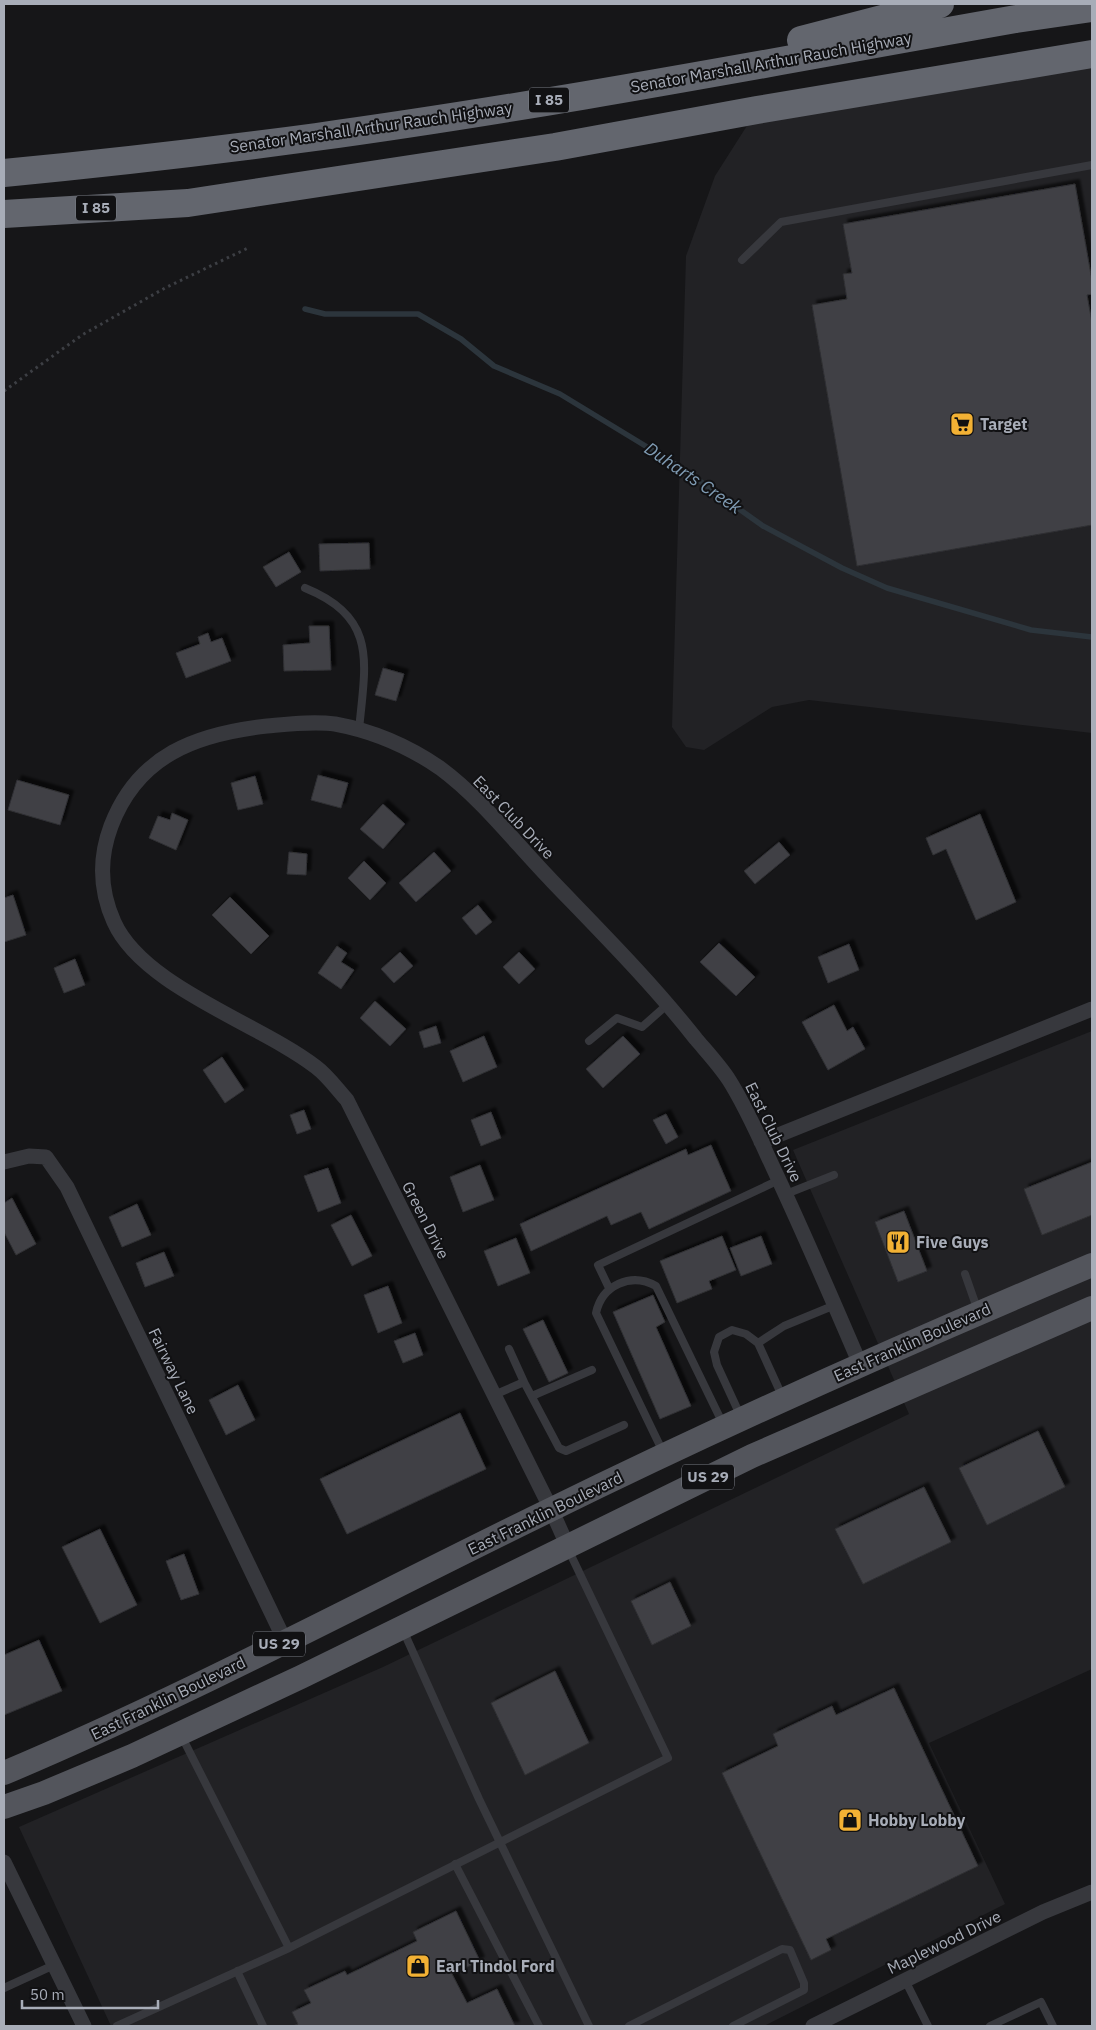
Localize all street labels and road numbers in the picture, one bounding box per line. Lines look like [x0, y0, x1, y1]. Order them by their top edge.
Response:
street label: Senator Marshall Arthur Rauch Highway [629, 27, 913, 97]
road number: I 85 [529, 88, 569, 112]
street label: Senator Marshall Arthur Rauch Highway [229, 97, 513, 157]
road number: I 85 [76, 196, 116, 220]
street label: East Club Drive [469, 771, 559, 863]
street label: East Club Drive [741, 1079, 807, 1185]
street label: Green Drive [398, 1178, 454, 1262]
street label: East Franklin Boulevard [831, 1298, 993, 1386]
street label: Fairway Lane [144, 1325, 204, 1418]
road number: US 29 [682, 1464, 734, 1490]
street label: East Franklin Boulevard [464, 1467, 626, 1559]
road number: US 29 [253, 1632, 305, 1656]
street label: East Franklin Boulevard [87, 1652, 249, 1744]
street label: Maplewood Drive [884, 1906, 1004, 1978]

